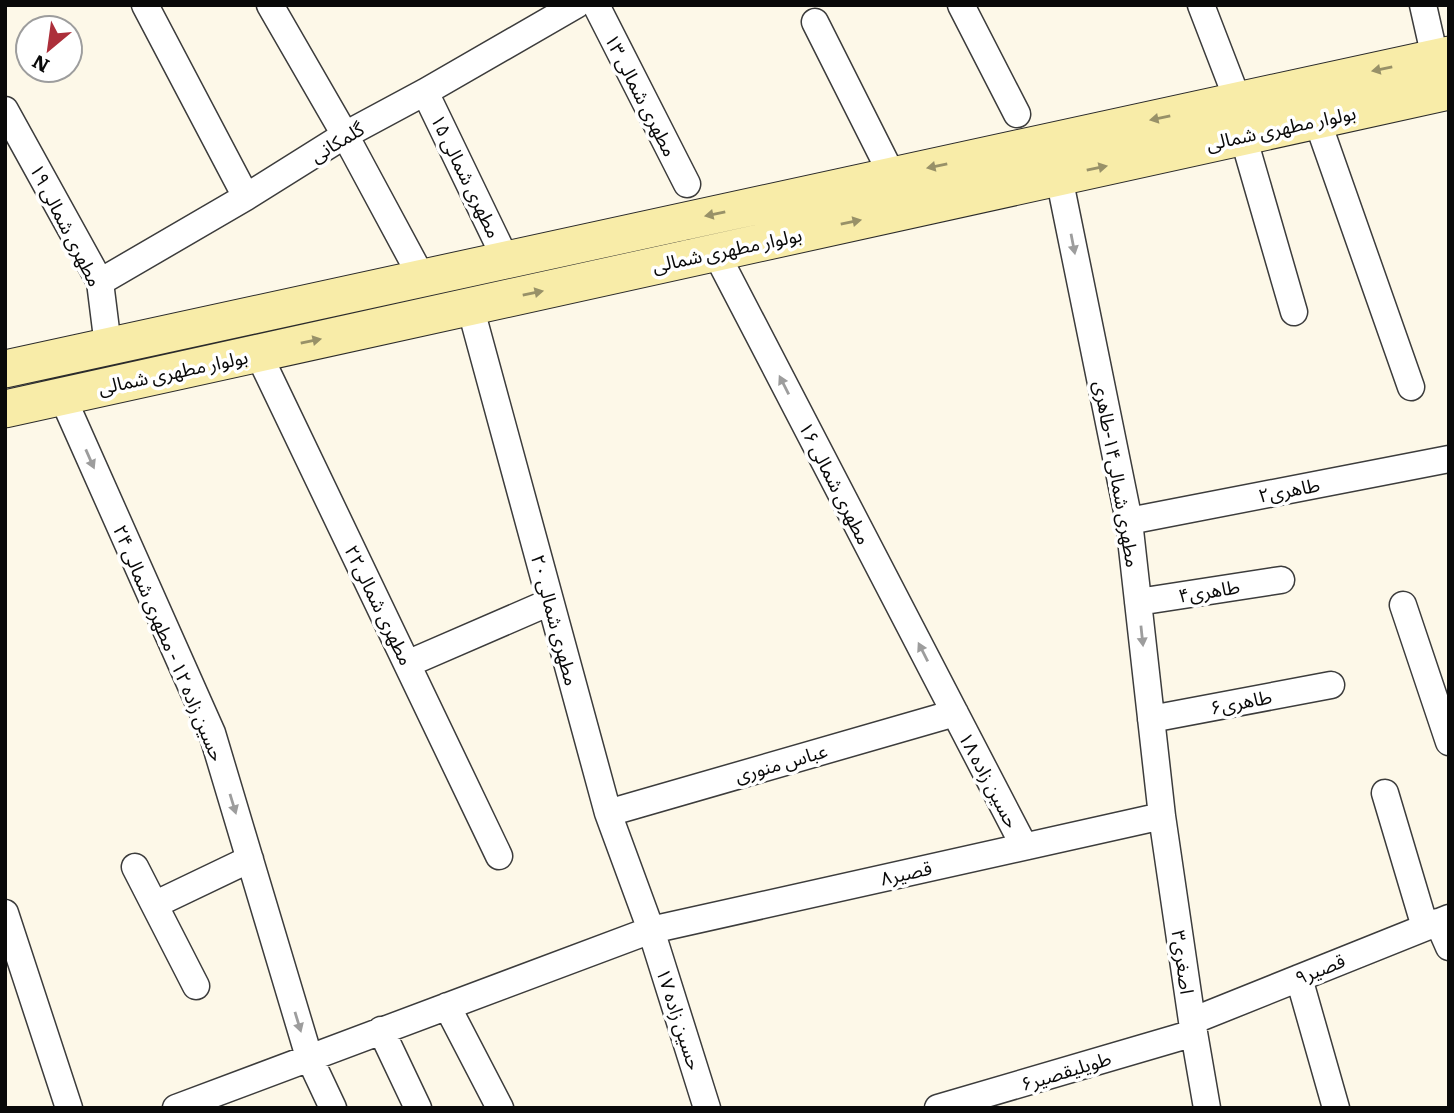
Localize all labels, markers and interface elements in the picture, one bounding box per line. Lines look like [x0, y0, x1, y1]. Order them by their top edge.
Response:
north arrow [14, 14, 84, 84]
street label: مطهری شمالی ۱۳ [599, 28, 685, 161]
text: N [26, 49, 54, 81]
one-way arrow [1371, 64, 1393, 75]
street label: بولوار مطهری شمالی [1203, 97, 1358, 157]
street label: مطهری شمالی ۱۵ [425, 109, 509, 242]
one-way arrow [1149, 112, 1171, 123]
street label: گلمکانی [304, 113, 370, 168]
street label: مطهری شمالی ۱۹ [24, 158, 110, 291]
one-way arrow [926, 160, 948, 171]
one-way arrow [1086, 163, 1108, 174]
one-way arrow [704, 209, 726, 220]
one-way arrow [840, 217, 862, 228]
street label: بولوار مطهری شمالی [649, 219, 804, 279]
one-way arrow [1067, 233, 1078, 255]
one-way arrow [522, 287, 544, 298]
one-way arrow [300, 336, 322, 347]
street label: بولوار مطهری شمالی [95, 341, 250, 401]
one-way arrow [779, 375, 790, 395]
street label: مطهری شمالی۱۴-طاهری [1088, 378, 1148, 569]
street label: مطهری شمالی ۱۶ [793, 416, 879, 549]
one-way arrow [85, 448, 96, 469]
street label: طاهری۲ [1256, 469, 1322, 509]
street label: حسین زاده ۱۲ - مطهری شمالی ۲۴ [107, 520, 233, 765]
street label: مطهری شمالی۲۲ [339, 540, 421, 670]
street label: مطهری شمالی ۲۰ [525, 551, 587, 688]
street label: طاهری۴ [1176, 571, 1242, 609]
one-way arrow [1136, 626, 1147, 648]
one-way arrow [917, 642, 929, 662]
street label: طاهری۶ [1208, 681, 1274, 721]
street label: حسین زاده ۱۸ [953, 726, 1027, 833]
street label: عباس منوری [731, 735, 830, 789]
one-way arrow [228, 794, 239, 815]
street label: قصیر۸ [877, 853, 934, 892]
street label: اصغری۳ [1166, 928, 1202, 996]
street label: قصیر۹ [1290, 945, 1349, 991]
street label: حسین زاده ۱۷ [650, 964, 710, 1073]
one-way arrow [294, 1012, 304, 1033]
street label: طویلیقصیر۶ [1017, 1043, 1114, 1097]

